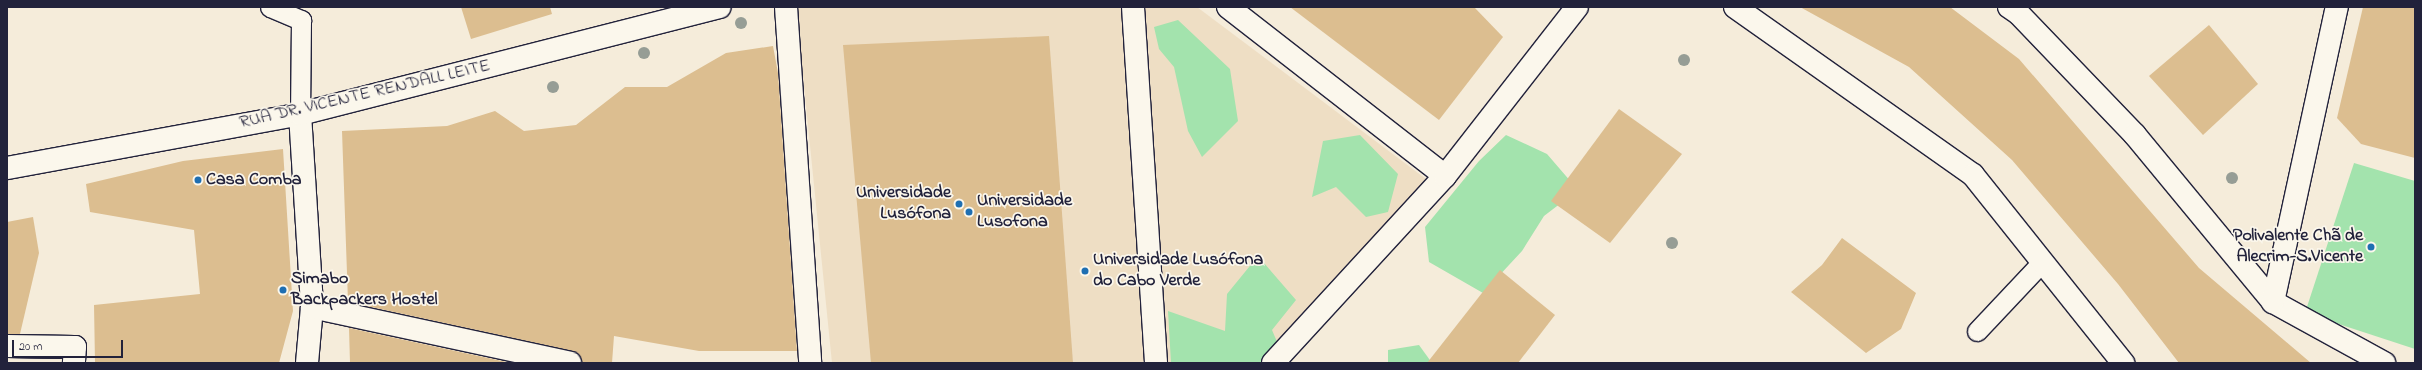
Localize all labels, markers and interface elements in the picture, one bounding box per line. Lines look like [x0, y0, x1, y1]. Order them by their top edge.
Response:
street label: RUA DR. VICENTE RENDALL LEITE [238, 56, 492, 134]
place label: Casa Comba [206, 169, 301, 191]
marker: Casa Comba [193, 175, 203, 185]
place label: Universidade Lusófona [856, 183, 951, 226]
place label: Universidade Lusofona [977, 191, 1072, 234]
marker: Universidade Lusófona [954, 199, 964, 209]
marker: Universidade Lusofona [964, 207, 974, 217]
place label: Polivalente Chã de Alecrim-S.Vicente [2233, 226, 2363, 268]
marker: Polivalente Chã de Alecrim-S.Vicente [2366, 242, 2376, 252]
place label: Universidade Lusófona do Cabo Verde [1093, 250, 1263, 292]
marker: Universidade Lusófona do Cabo Verde [1080, 266, 1090, 276]
place label: Simabo Backpackers Hostel [291, 269, 438, 312]
marker: Simabo Backpackers Hostel [278, 285, 288, 295]
scale bar [14, 332, 125, 358]
text: 20 m [19, 338, 42, 356]

